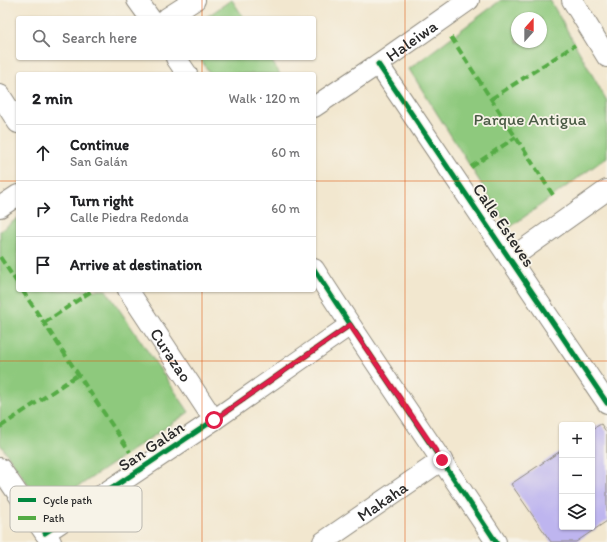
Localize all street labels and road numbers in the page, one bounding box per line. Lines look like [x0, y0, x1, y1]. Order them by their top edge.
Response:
street label: Haleiwa [382, 15, 441, 65]
street label: Calle Esteves [469, 179, 539, 271]
street label: Curazao [146, 324, 196, 386]
street label: San Galán [114, 416, 188, 475]
street label: Makaha [353, 477, 412, 526]

